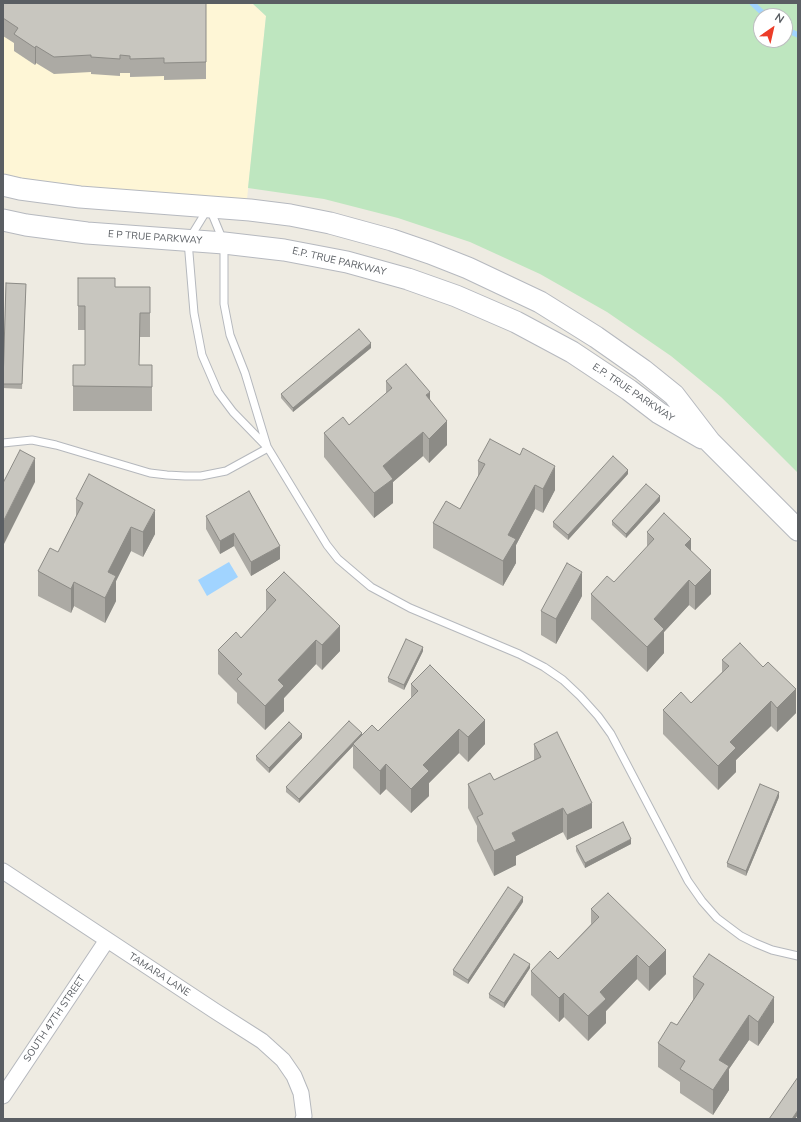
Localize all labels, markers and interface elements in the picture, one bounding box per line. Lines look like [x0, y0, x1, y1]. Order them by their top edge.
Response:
north arrow [753, 8, 793, 48]
text: N [772, 10, 787, 27]
street label: E P TRUE PARKWAY [107, 229, 203, 247]
street label: E.P. TRUE PARKWAY [291, 245, 387, 279]
street label: E.P. TRUE PARKWAY [590, 361, 676, 425]
street label: TAMARA LANE [126, 951, 192, 999]
street label: SOUTH 47TH STREET [22, 973, 88, 1065]

